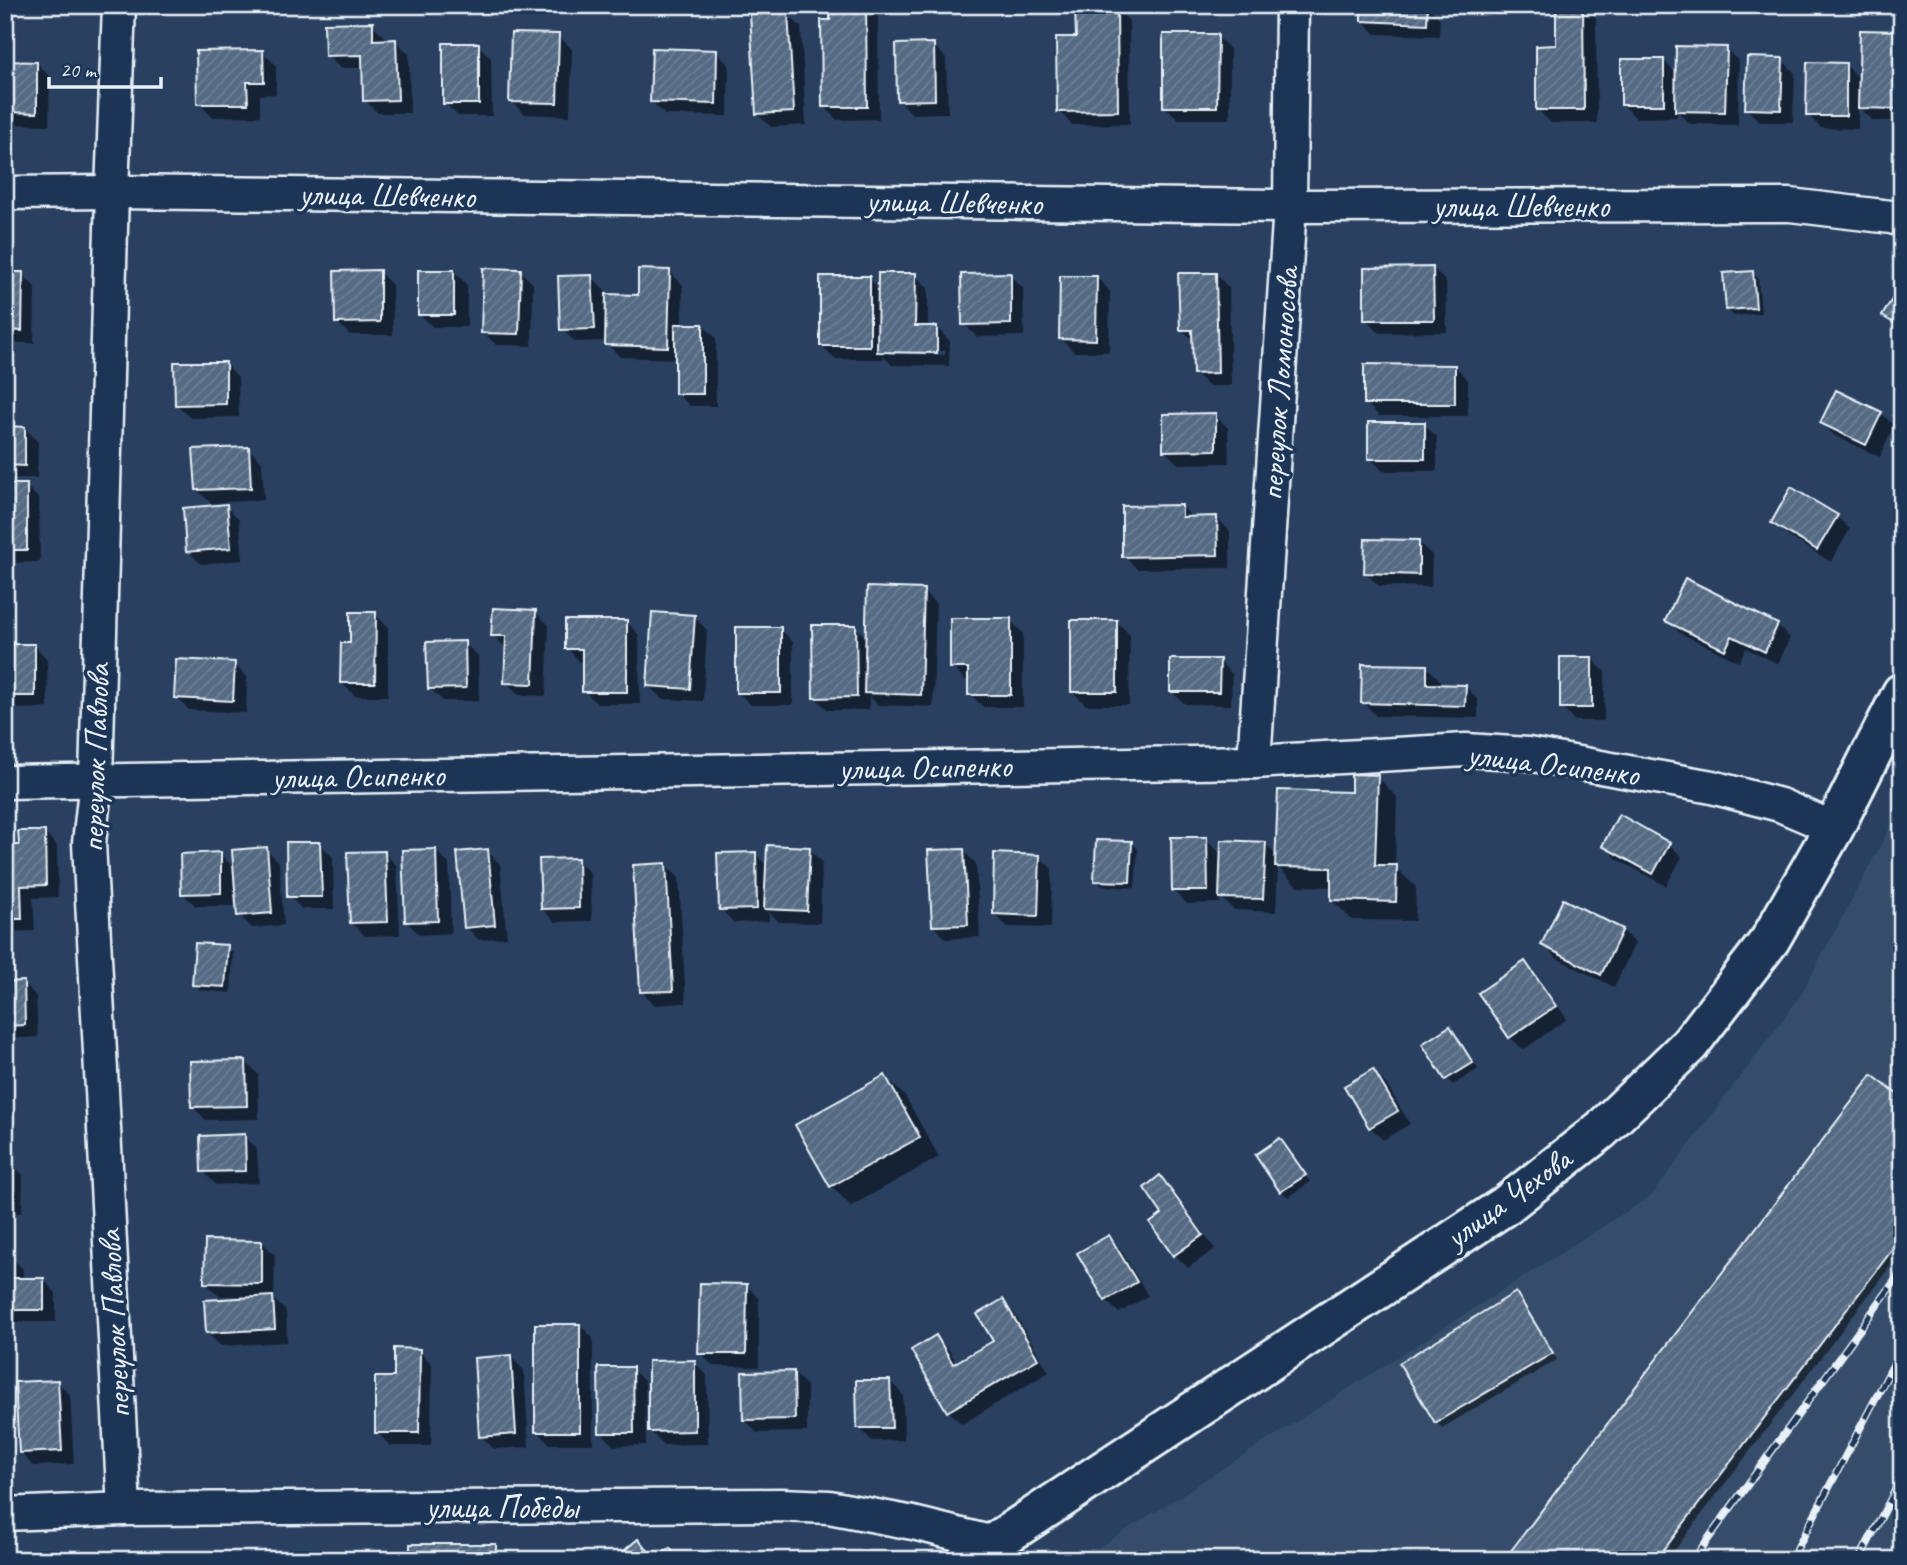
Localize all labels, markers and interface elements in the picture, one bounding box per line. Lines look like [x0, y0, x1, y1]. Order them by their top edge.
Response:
scale bar [49, 46, 161, 90]
text: 20 m [60, 57, 98, 83]
street label: улица Шевченко [296, 172, 477, 218]
street label: улица Шевченко [863, 179, 1044, 225]
street label: улица Шевченко [1431, 185, 1611, 227]
street label: переулок Ломоносова [1250, 264, 1308, 502]
street label: переулок Павлова [71, 660, 119, 853]
street label: улица Осипенко [1463, 732, 1643, 796]
street label: улица Осипенко [836, 744, 1013, 790]
street label: улица Осипенко [269, 753, 446, 799]
street label: улица Чехова [1435, 1137, 1581, 1259]
street label: переулок Павлова [88, 1226, 140, 1419]
street label: улица Победы [424, 1486, 581, 1528]

